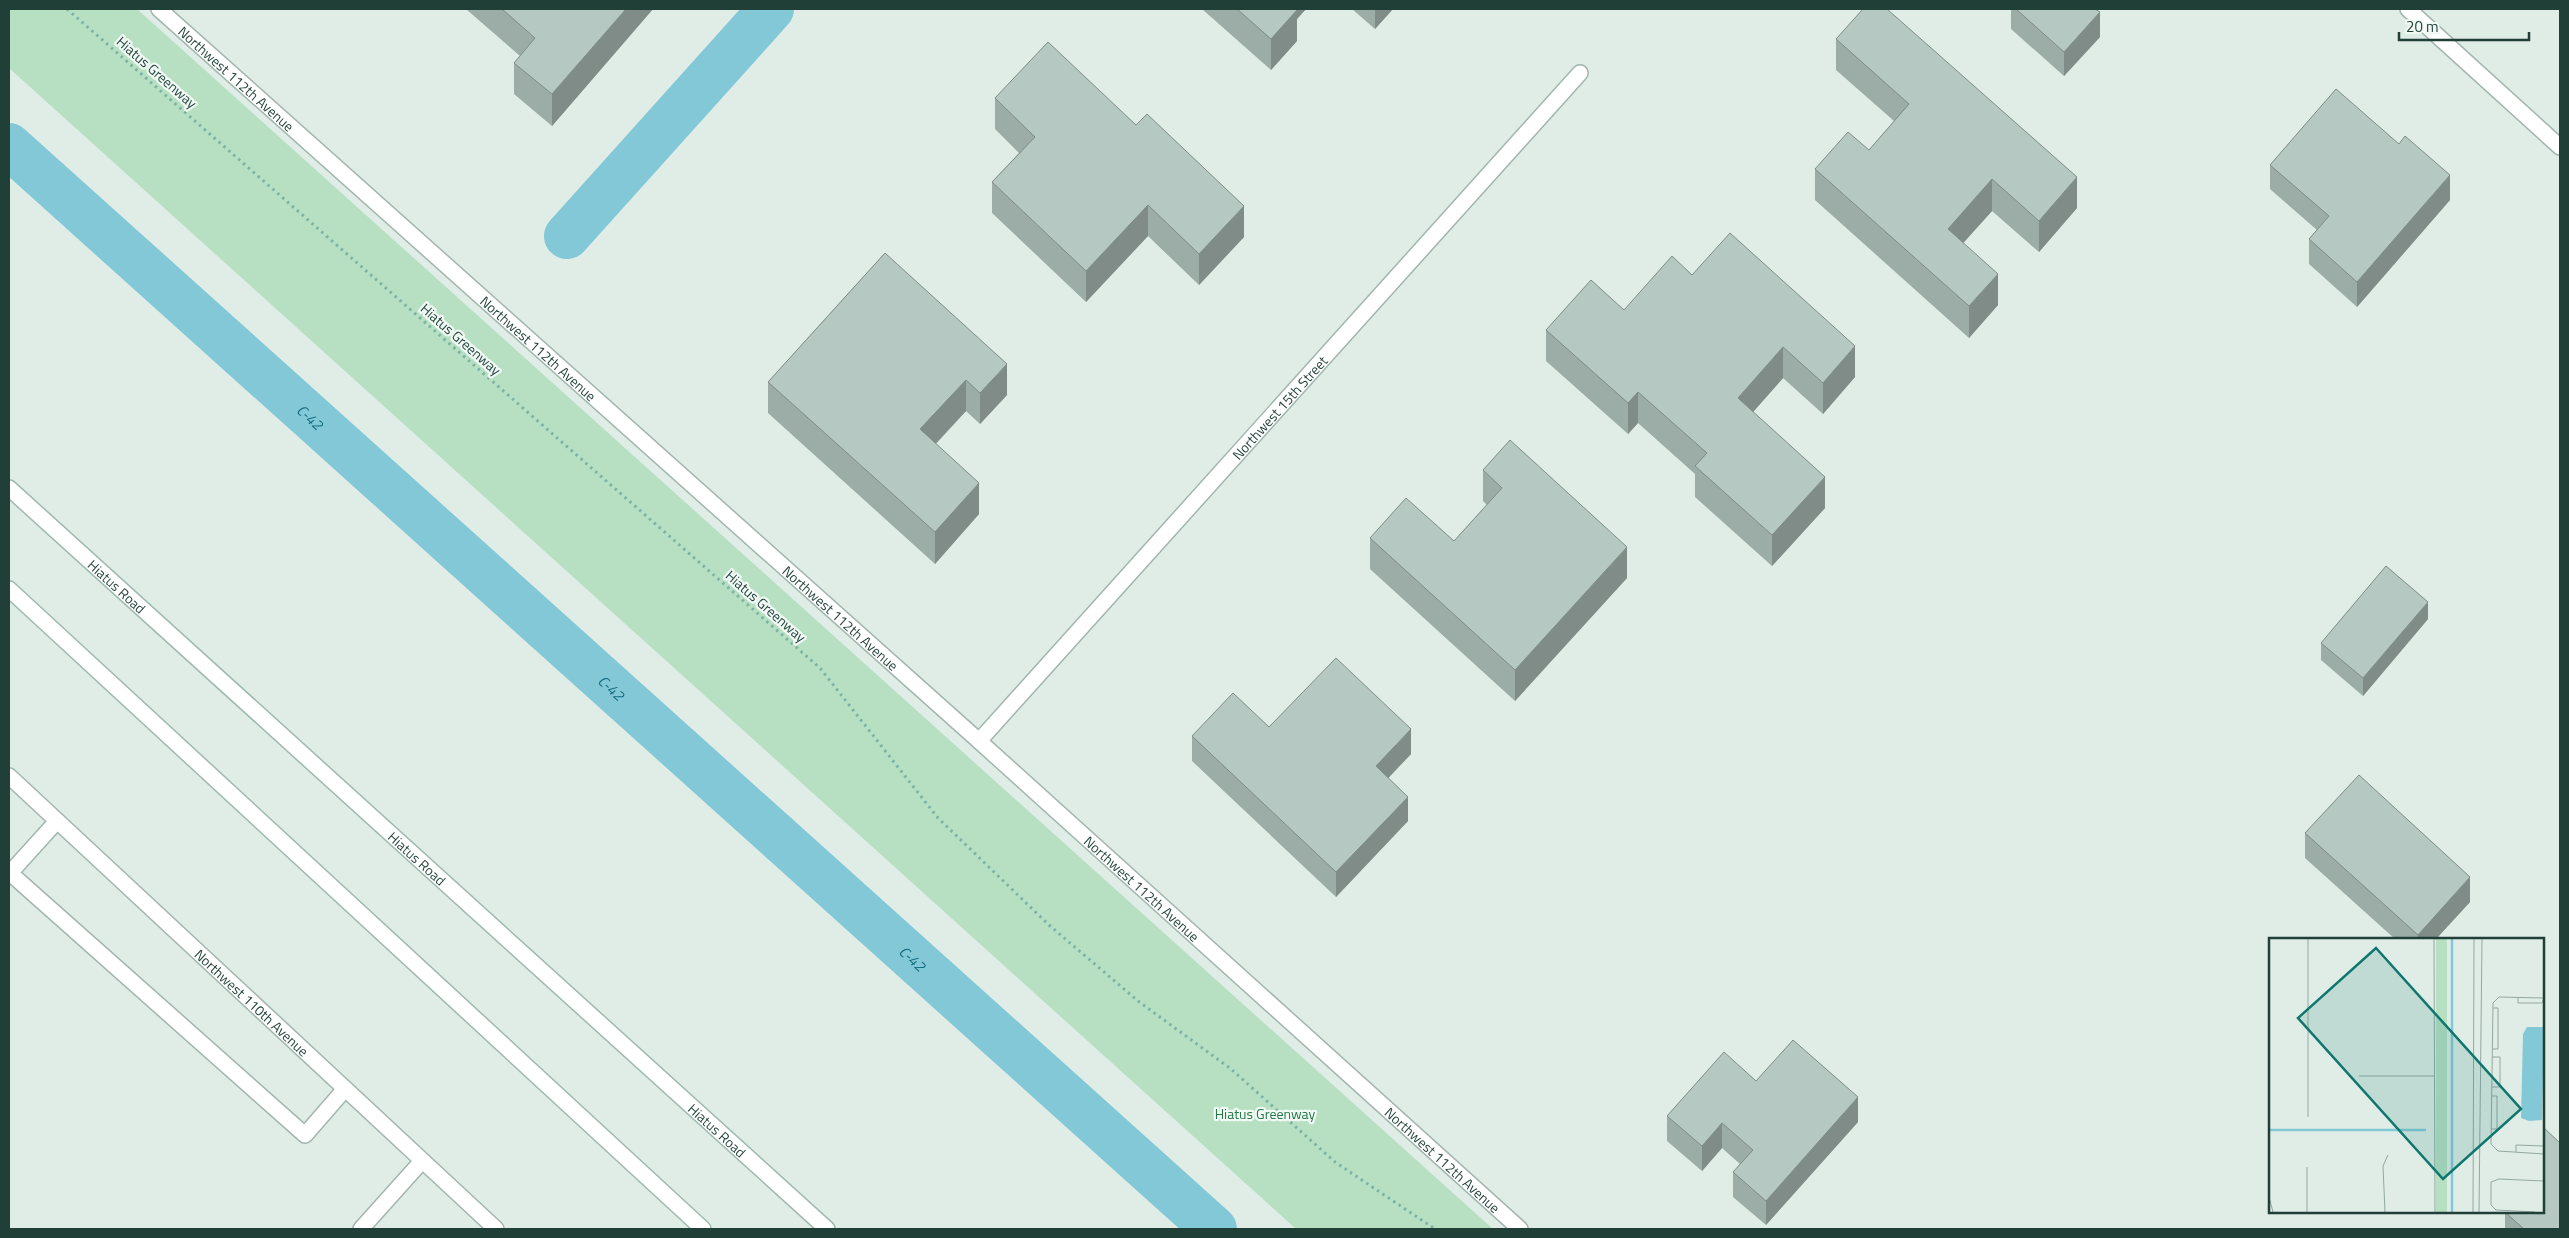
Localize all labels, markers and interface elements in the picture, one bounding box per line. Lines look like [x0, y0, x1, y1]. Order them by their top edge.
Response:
scale bar [2399, 10, 2529, 42]
text: 20 m [2406, 15, 2439, 38]
street label: Northwest 112th Avenue [174, 21, 299, 136]
street label: Hiatus Greenway [112, 31, 202, 113]
street label: Northwest 112th Avenue [476, 290, 601, 405]
street label: Hiatus Greenway [416, 298, 506, 380]
street label: Northwest 15th Street [1227, 350, 1332, 464]
water label: C-42 [292, 398, 329, 435]
street label: Hiatus Road [84, 554, 151, 618]
street label: Northwest 112th Avenue [778, 560, 903, 675]
street label: Hiatus Greenway [721, 565, 811, 647]
water label: C-42 [593, 669, 630, 706]
street label: Hiatus Road [384, 826, 451, 890]
street label: Northwest 112th Avenue [1080, 830, 1205, 946]
inset map [2269, 938, 2544, 1213]
water label: C-42 [894, 940, 932, 977]
street label: Northwest 110th Avenue [190, 944, 314, 1061]
street label: Hiatus Road [684, 1098, 751, 1162]
street label: Northwest 112th Avenue [1381, 1102, 1505, 1217]
park label: Hiatus Greenway [1215, 1103, 1316, 1124]

